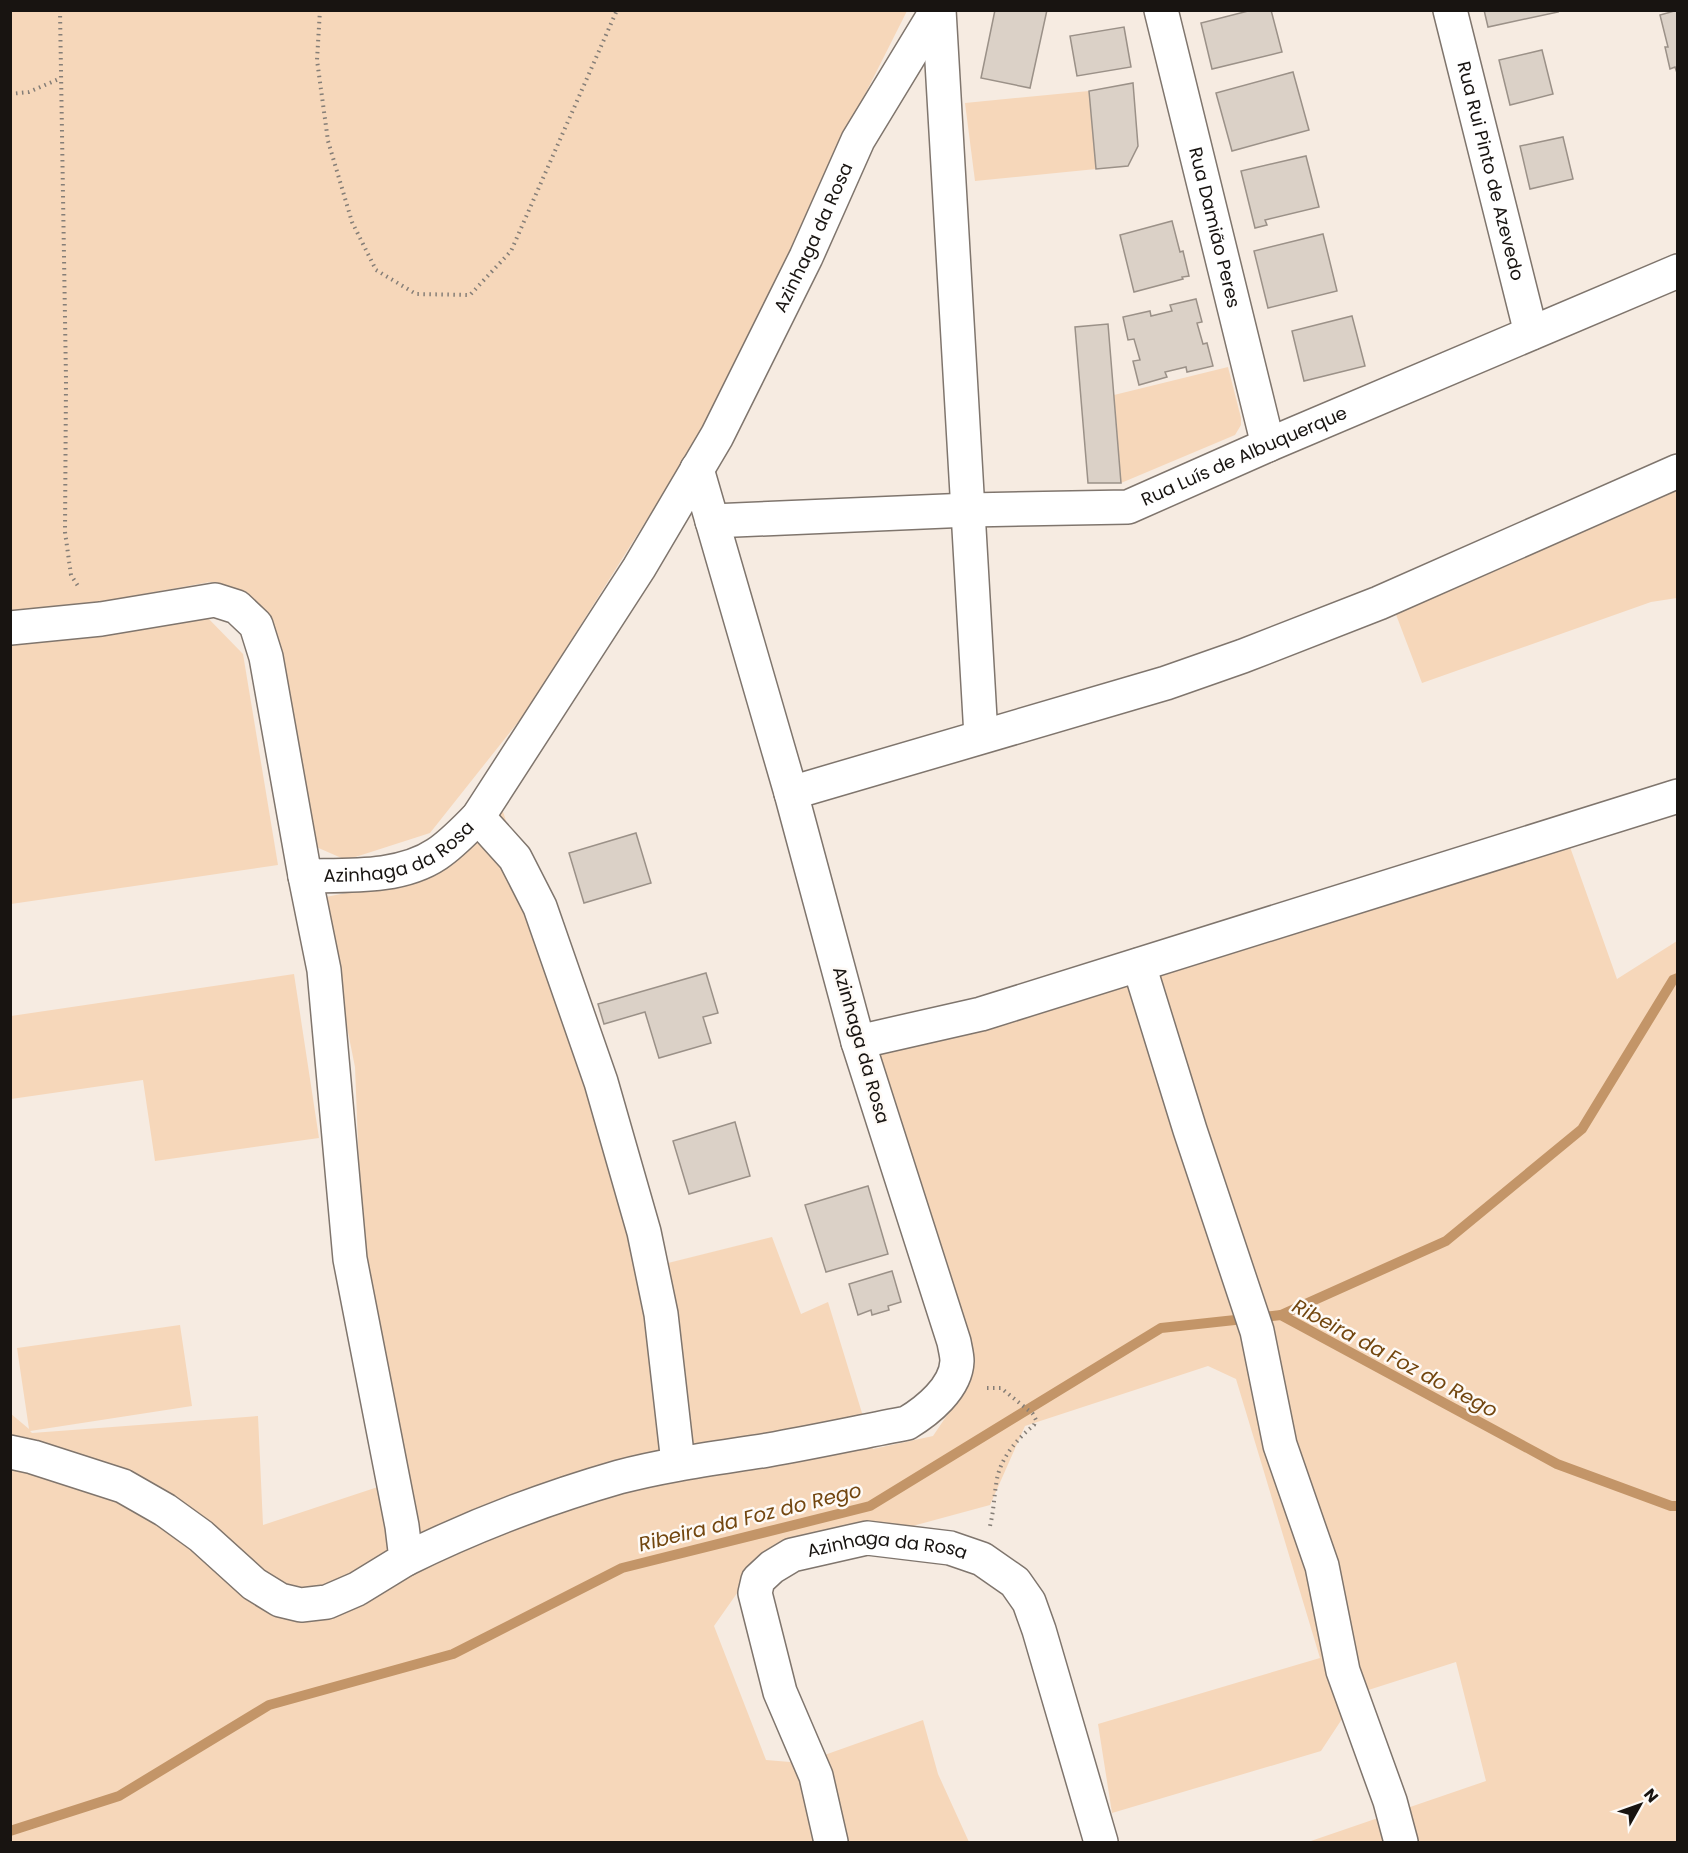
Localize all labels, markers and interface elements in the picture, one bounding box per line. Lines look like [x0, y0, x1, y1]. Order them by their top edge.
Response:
street label: Rua Rui Pinto de Azevedo [1451, 59, 1530, 283]
street label: Rua Damião Peres [1183, 144, 1247, 310]
street label: Azinhaga da Rosa [768, 158, 858, 316]
street label: Rua Luís de Albuquerque [1137, 400, 1351, 512]
street label: Azinhaga da Rosa [323, 815, 479, 888]
street label: Azinhaga da Rosa [827, 963, 896, 1126]
water label: Ribeira da Foz do Rego [1287, 1292, 1503, 1424]
water label: Ribeira da Foz do Rego [636, 1476, 864, 1558]
street label: Azinhaga da Rosa [805, 1525, 971, 1565]
north arrow [1610, 1775, 1670, 1835]
text: N [1638, 1784, 1664, 1808]

